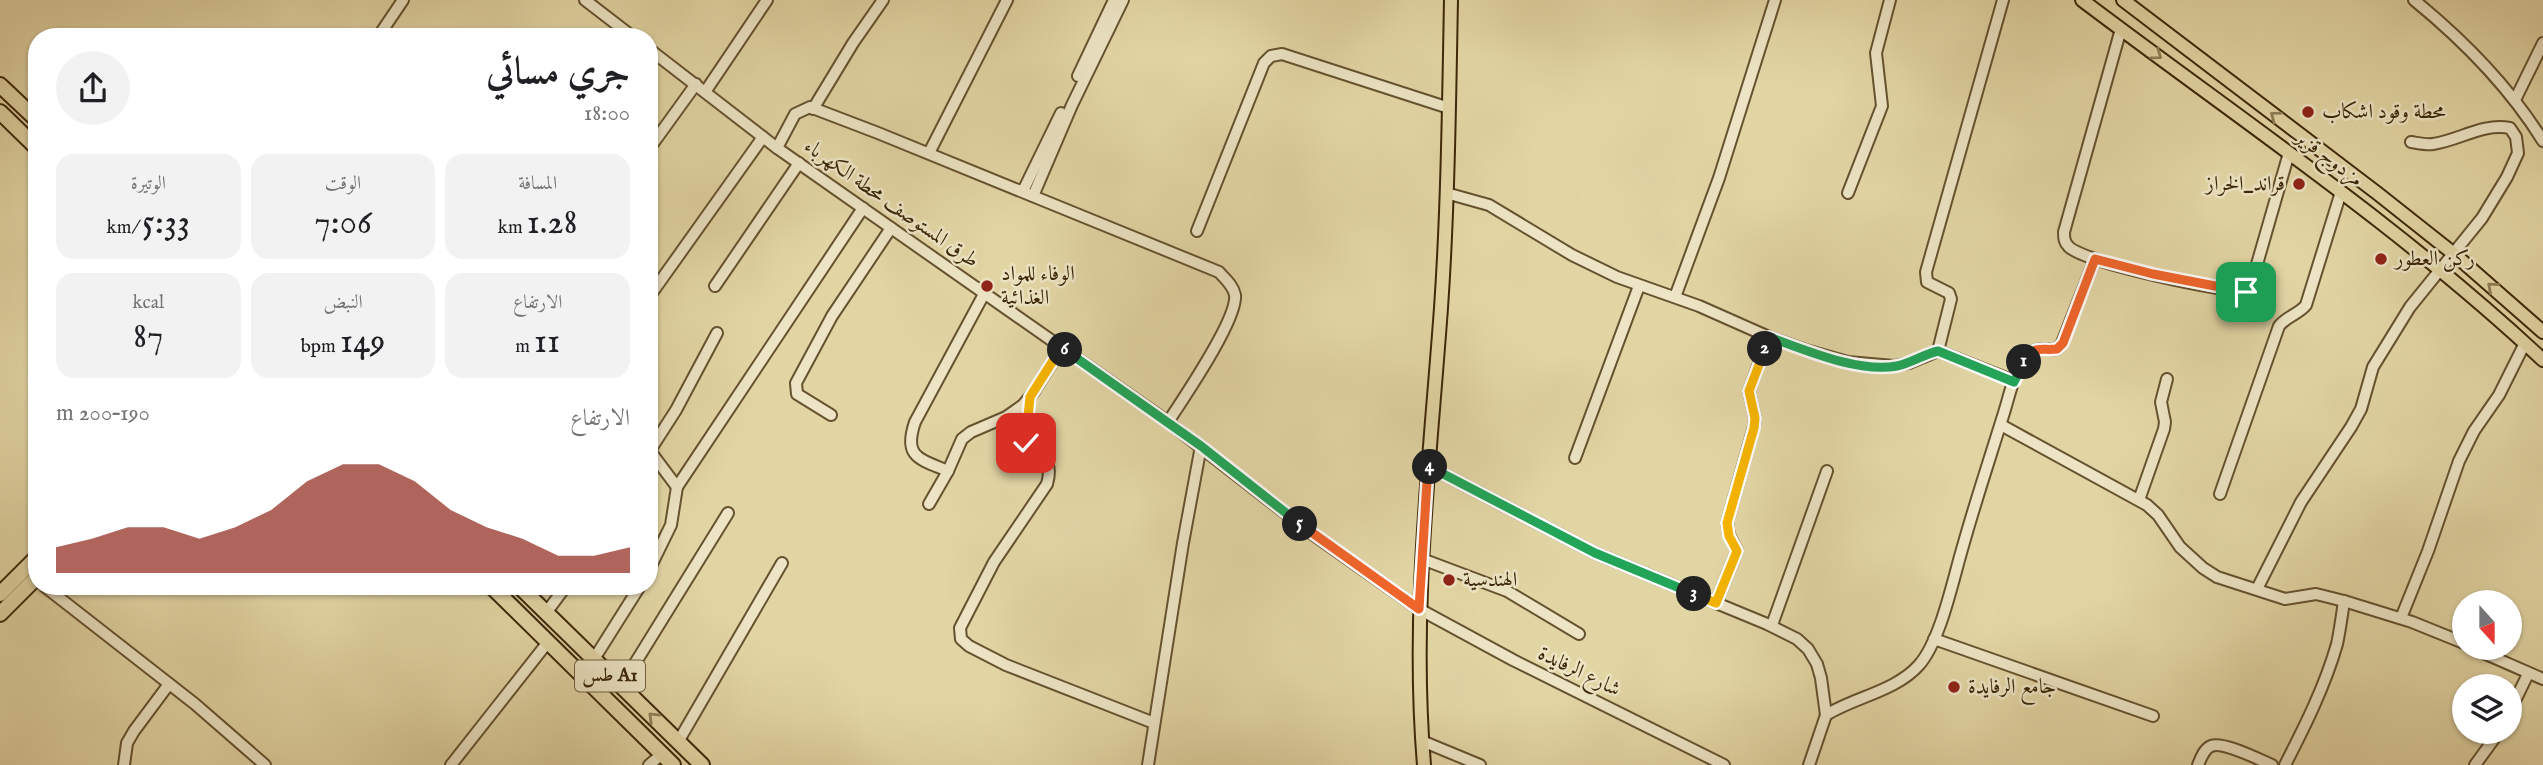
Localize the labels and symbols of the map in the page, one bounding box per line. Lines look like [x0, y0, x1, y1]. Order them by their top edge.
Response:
one-way arrow [2149, 47, 2162, 59]
place label: محطة وقود اشكاب [2322, 99, 2446, 126]
marker: محطة وقود اشكاب [2300, 104, 2316, 120]
one-way arrow [2270, 111, 2283, 124]
street label: مزدوج قزير [2285, 123, 2369, 197]
street label: طرق المستوصف محطة الكهرباء [798, 133, 984, 275]
place label: قراند_الخراز [2204, 171, 2285, 198]
marker: قراند_الخراز [2291, 176, 2307, 192]
place label: ركن العطور [2393, 246, 2475, 273]
marker: ركن العطور [2373, 251, 2389, 267]
place label: الوفاء للمواد الغذائية [1001, 261, 1075, 312]
pin [2216, 262, 2276, 322]
marker: الوفاء للمواد الغذائية [979, 278, 995, 294]
one-way arrow [2487, 283, 2500, 295]
pin: 6 [1048, 332, 1082, 368]
pin: 2 [1748, 332, 1782, 366]
pin: 1 [2007, 344, 2042, 380]
pin [996, 413, 1056, 473]
pin: 4 [1412, 449, 1448, 484]
pin: 5 [1282, 506, 1318, 542]
place label: الهندسية [1463, 567, 1517, 594]
marker: الهندسية [1441, 572, 1457, 588]
pin: 3 [1676, 576, 1712, 612]
north arrow [2452, 590, 2522, 660]
street label: شارع الرفايدة [1532, 640, 1625, 706]
road number: طس A1 [575, 660, 645, 692]
place label: جامع الرفايدة [1968, 674, 2056, 705]
marker: جامع الرفايدة [1946, 679, 1962, 695]
one-way arrow [648, 713, 661, 726]

